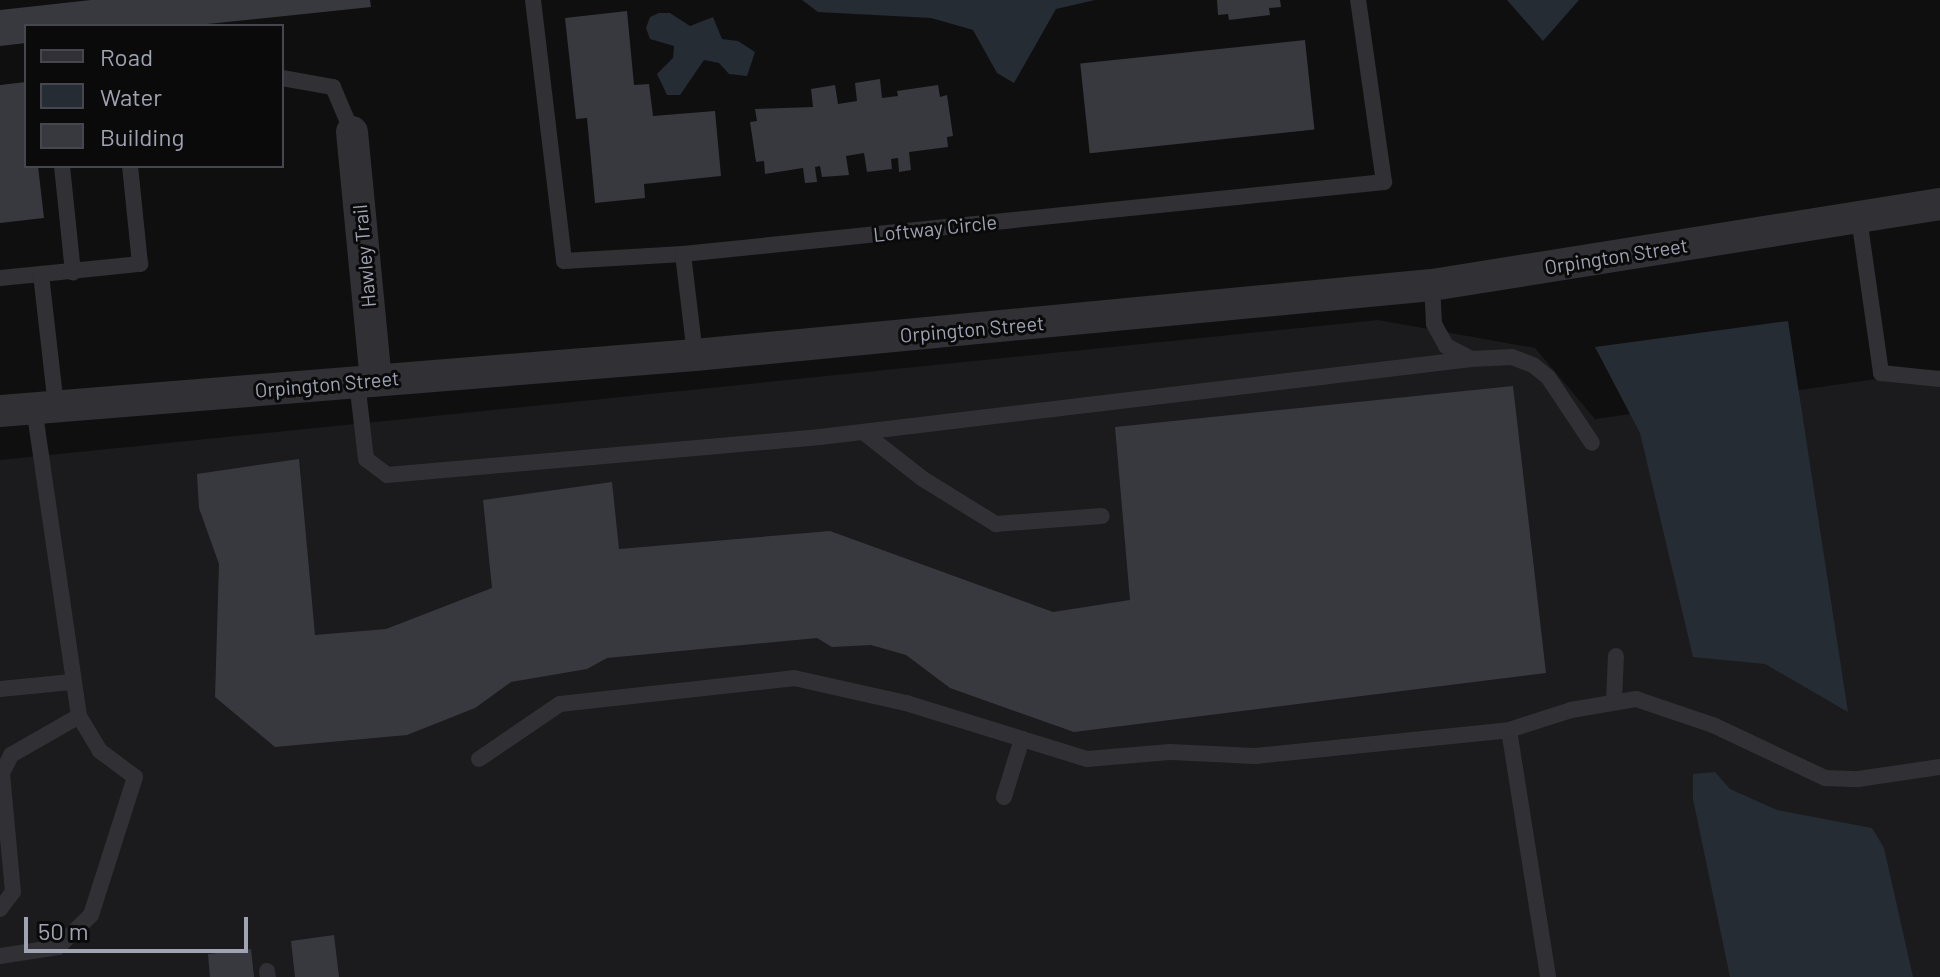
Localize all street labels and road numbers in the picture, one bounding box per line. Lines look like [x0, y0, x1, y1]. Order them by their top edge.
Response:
street label: Hawley Trail [348, 203, 380, 309]
street label: Loftway Circle [872, 210, 998, 246]
street label: Orpington Street [1543, 233, 1689, 279]
street label: Orpington Street [899, 311, 1045, 347]
street label: Orpington Street [254, 366, 400, 402]

